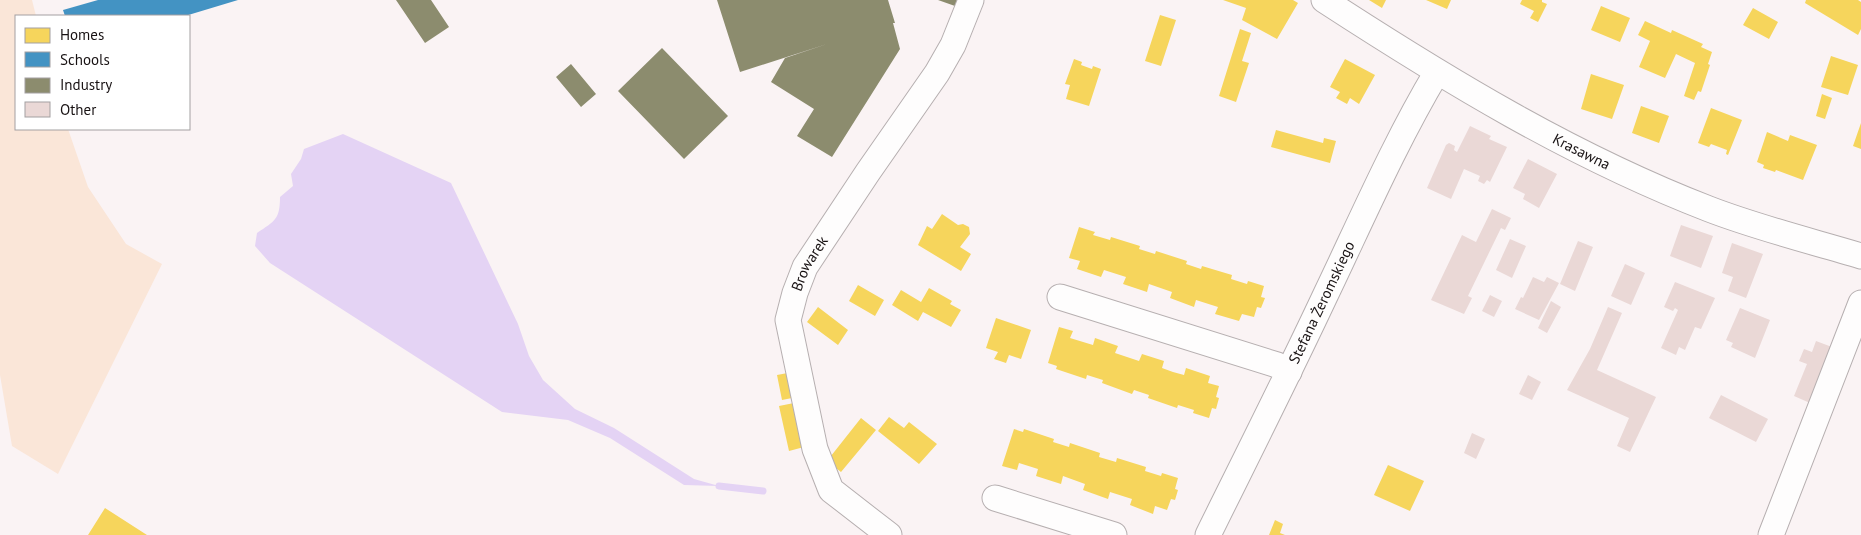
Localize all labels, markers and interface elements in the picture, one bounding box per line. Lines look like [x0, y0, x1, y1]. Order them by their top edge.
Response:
legend [15, 15, 190, 130]
text: Homes [60, 25, 104, 44]
text: Schools [60, 50, 110, 69]
text: Industry [60, 75, 112, 94]
text: Other [60, 100, 96, 119]
street label: Krasawna [1550, 129, 1613, 174]
street label: Browarek [787, 232, 832, 294]
street label: Stefana Żeromskiego [1284, 238, 1359, 367]

